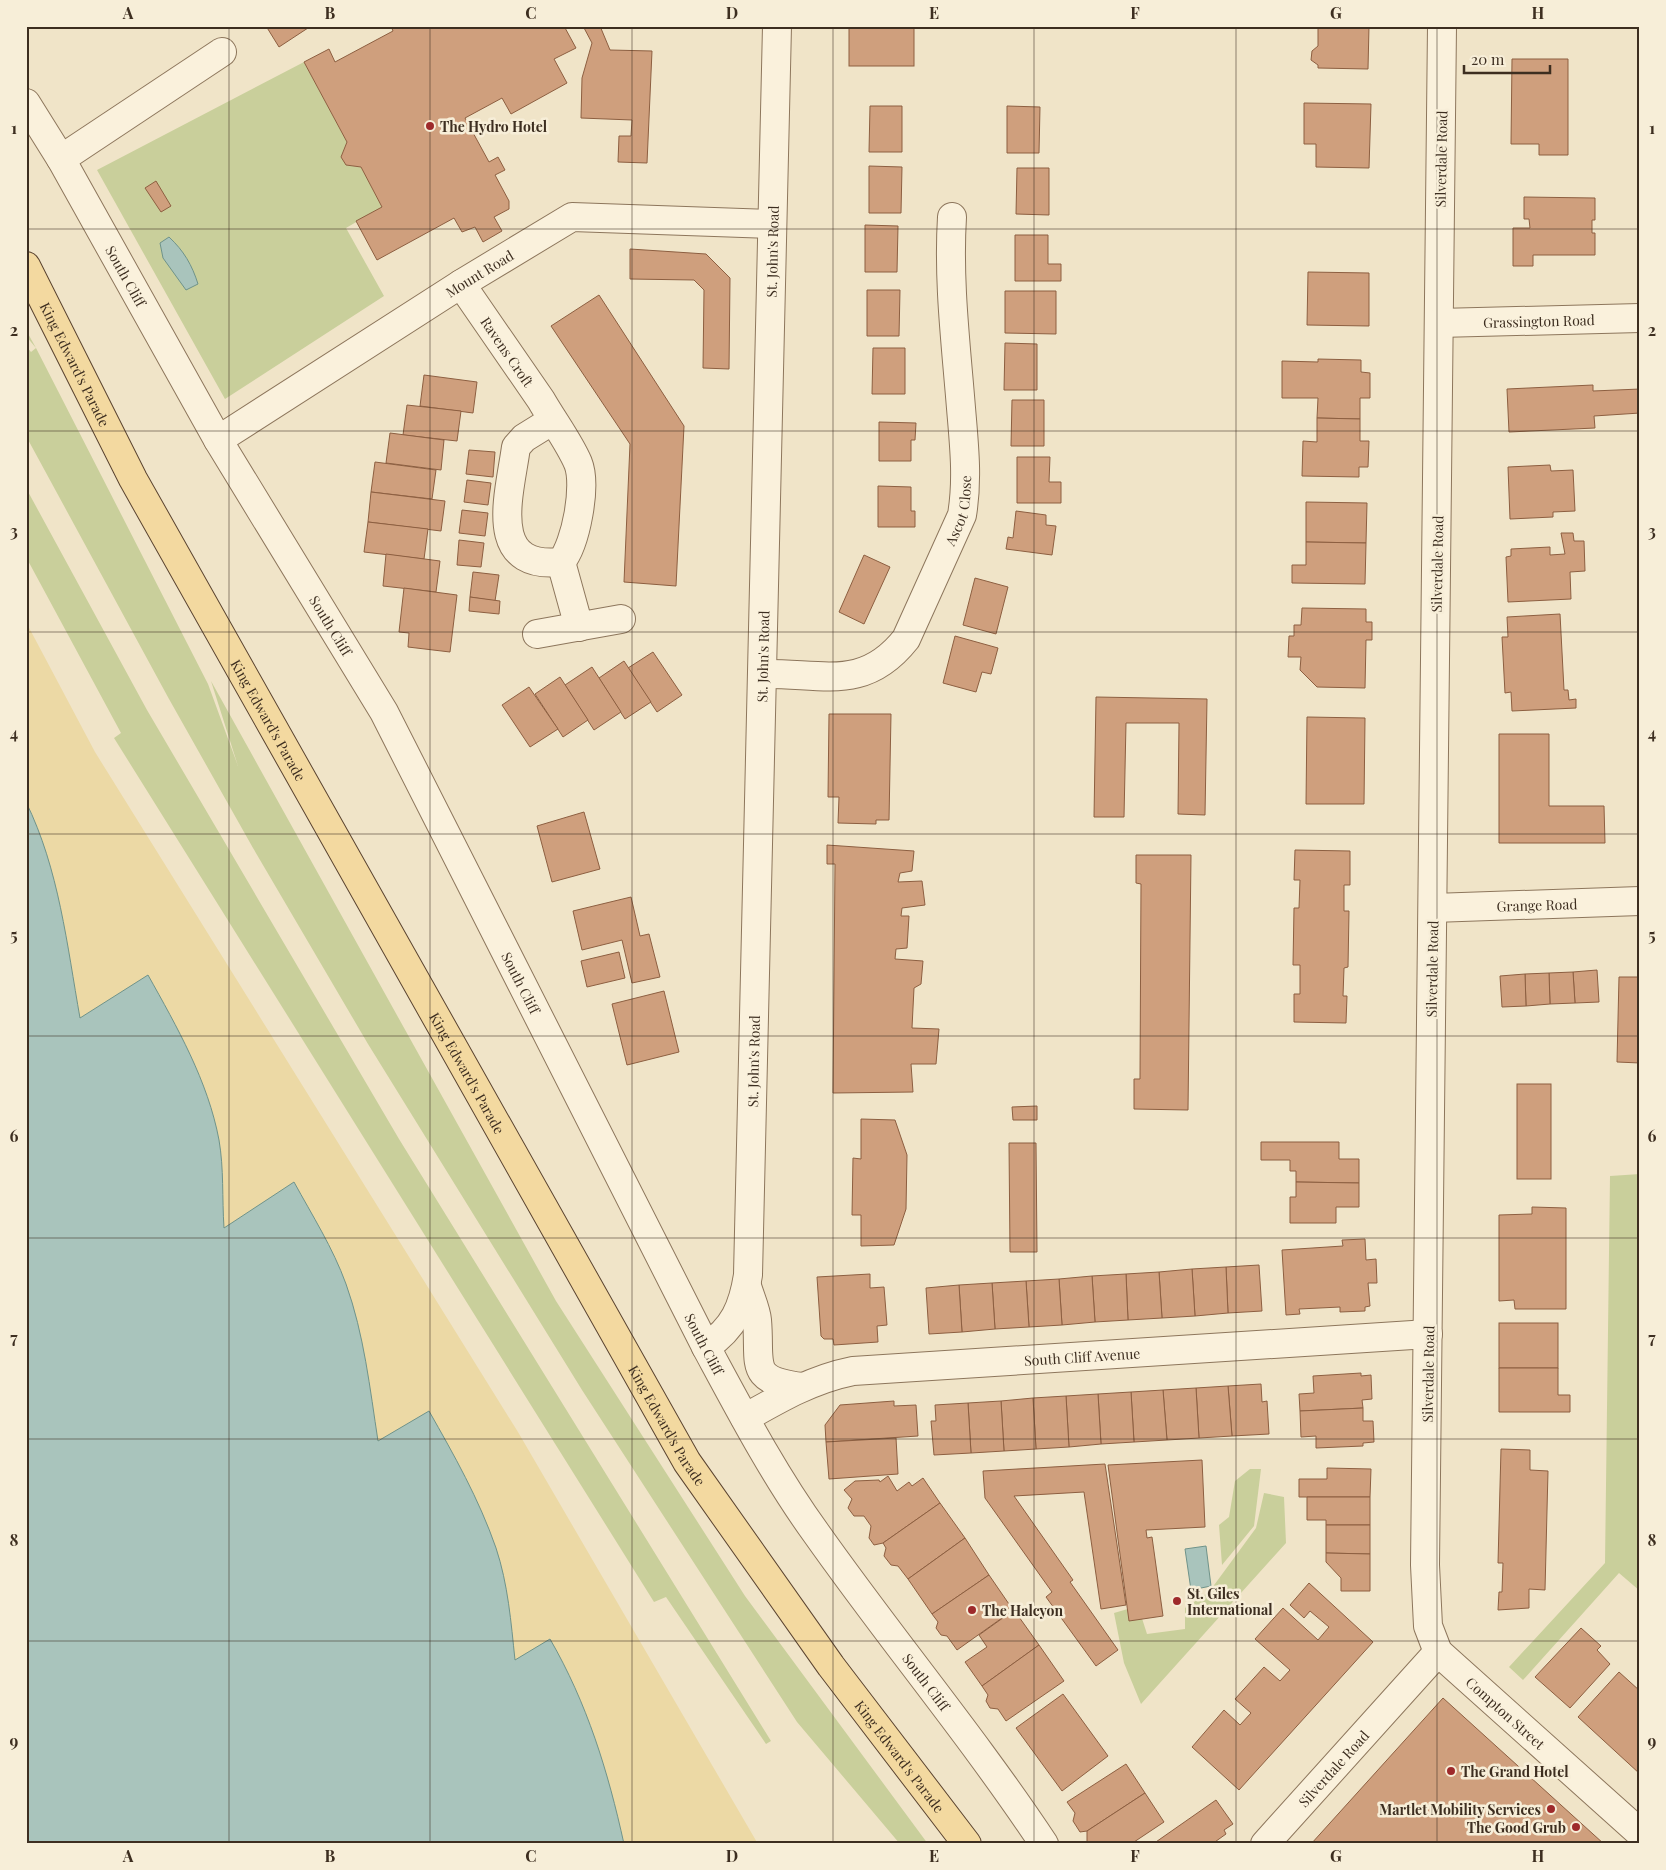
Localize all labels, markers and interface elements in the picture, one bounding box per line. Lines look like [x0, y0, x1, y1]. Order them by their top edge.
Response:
text: A [122, 2, 134, 23]
text: B [325, 2, 336, 23]
text: C [525, 2, 537, 23]
text: D [726, 2, 738, 23]
text: E [929, 2, 939, 23]
text: F [1130, 2, 1140, 23]
text: G [1330, 2, 1342, 23]
text: H [1532, 2, 1545, 23]
scale bar [1464, 42, 1550, 74]
text: 20 m [1471, 49, 1505, 69]
street label: Silverdale Road [1431, 110, 1451, 208]
text: 1 [11, 117, 17, 138]
place label: The Hydro Hotel [440, 117, 548, 136]
text: 1 [1649, 117, 1655, 138]
marker: The Hydro Hotel [424, 120, 436, 132]
street label: St. John's Road [761, 205, 782, 298]
street label: South Cliff [102, 242, 152, 311]
street label: Mount Road [442, 245, 517, 301]
street label: King Edward's Parade [36, 299, 115, 430]
street label: Grassington Road [1483, 310, 1595, 331]
street label: Ravens Croft [477, 313, 539, 391]
text: 2 [10, 319, 18, 340]
text: 2 [1648, 319, 1656, 340]
street label: Ascot Close [940, 475, 975, 549]
street label: Silverdale Road [1427, 515, 1447, 613]
text: 3 [10, 520, 18, 541]
text: 3 [1648, 520, 1656, 541]
street label: South Cliff [306, 592, 358, 660]
street label: St. John's Road [752, 610, 773, 703]
street label: King Edward's Parade [227, 656, 311, 784]
text: 4 [10, 722, 18, 743]
text: 4 [1648, 722, 1656, 743]
street label: Grange Road [1496, 894, 1578, 915]
street label: Silverdale Road [1422, 920, 1442, 1018]
text: 5 [10, 924, 18, 945]
text: 5 [1648, 924, 1656, 945]
street label: South Cliff [498, 948, 546, 1018]
street label: King Edward's Parade [426, 1009, 510, 1137]
street label: St. John's Road [742, 1015, 764, 1108]
text: 6 [10, 1125, 19, 1146]
text: 6 [1648, 1125, 1657, 1146]
street label: South Cliff [681, 1310, 729, 1379]
street label: Silverdale Road [1418, 1325, 1438, 1423]
text: 7 [10, 1327, 18, 1348]
text: 7 [1648, 1327, 1656, 1348]
street label: South Cliff Avenue [1024, 1343, 1141, 1369]
street label: King Edward's Parade [625, 1361, 710, 1489]
text: 8 [10, 1529, 19, 1550]
text: 8 [1648, 1529, 1657, 1550]
place label: St. Giles International [1187, 1584, 1273, 1619]
marker: St. Giles International [1171, 1595, 1183, 1607]
place label: The Halcyon [982, 1601, 1064, 1620]
marker: The Halcyon [966, 1604, 978, 1616]
street label: South Cliff [899, 1649, 955, 1716]
street label: Compton Street [1462, 1672, 1550, 1754]
street label: King Edward's Parade [851, 1696, 949, 1816]
street label: Silverdale Road [1294, 1726, 1373, 1811]
text: 9 [10, 1730, 19, 1751]
text: 9 [1648, 1730, 1657, 1751]
place label: The Grand Hotel [1461, 1762, 1569, 1781]
marker: The Grand Hotel [1445, 1765, 1457, 1777]
place label: Martlet Mobility Services [1379, 1800, 1541, 1819]
marker: Martlet Mobility Services [1545, 1803, 1557, 1815]
place label: The Good Grub [1467, 1818, 1566, 1837]
marker: The Good Grub [1570, 1821, 1582, 1833]
text: A [122, 1845, 134, 1866]
text: B [325, 1845, 336, 1866]
text: C [525, 1845, 537, 1866]
text: D [726, 1845, 738, 1866]
text: E [929, 1845, 939, 1866]
text: F [1130, 1845, 1140, 1866]
text: G [1330, 1845, 1342, 1866]
text: H [1532, 1845, 1545, 1866]

